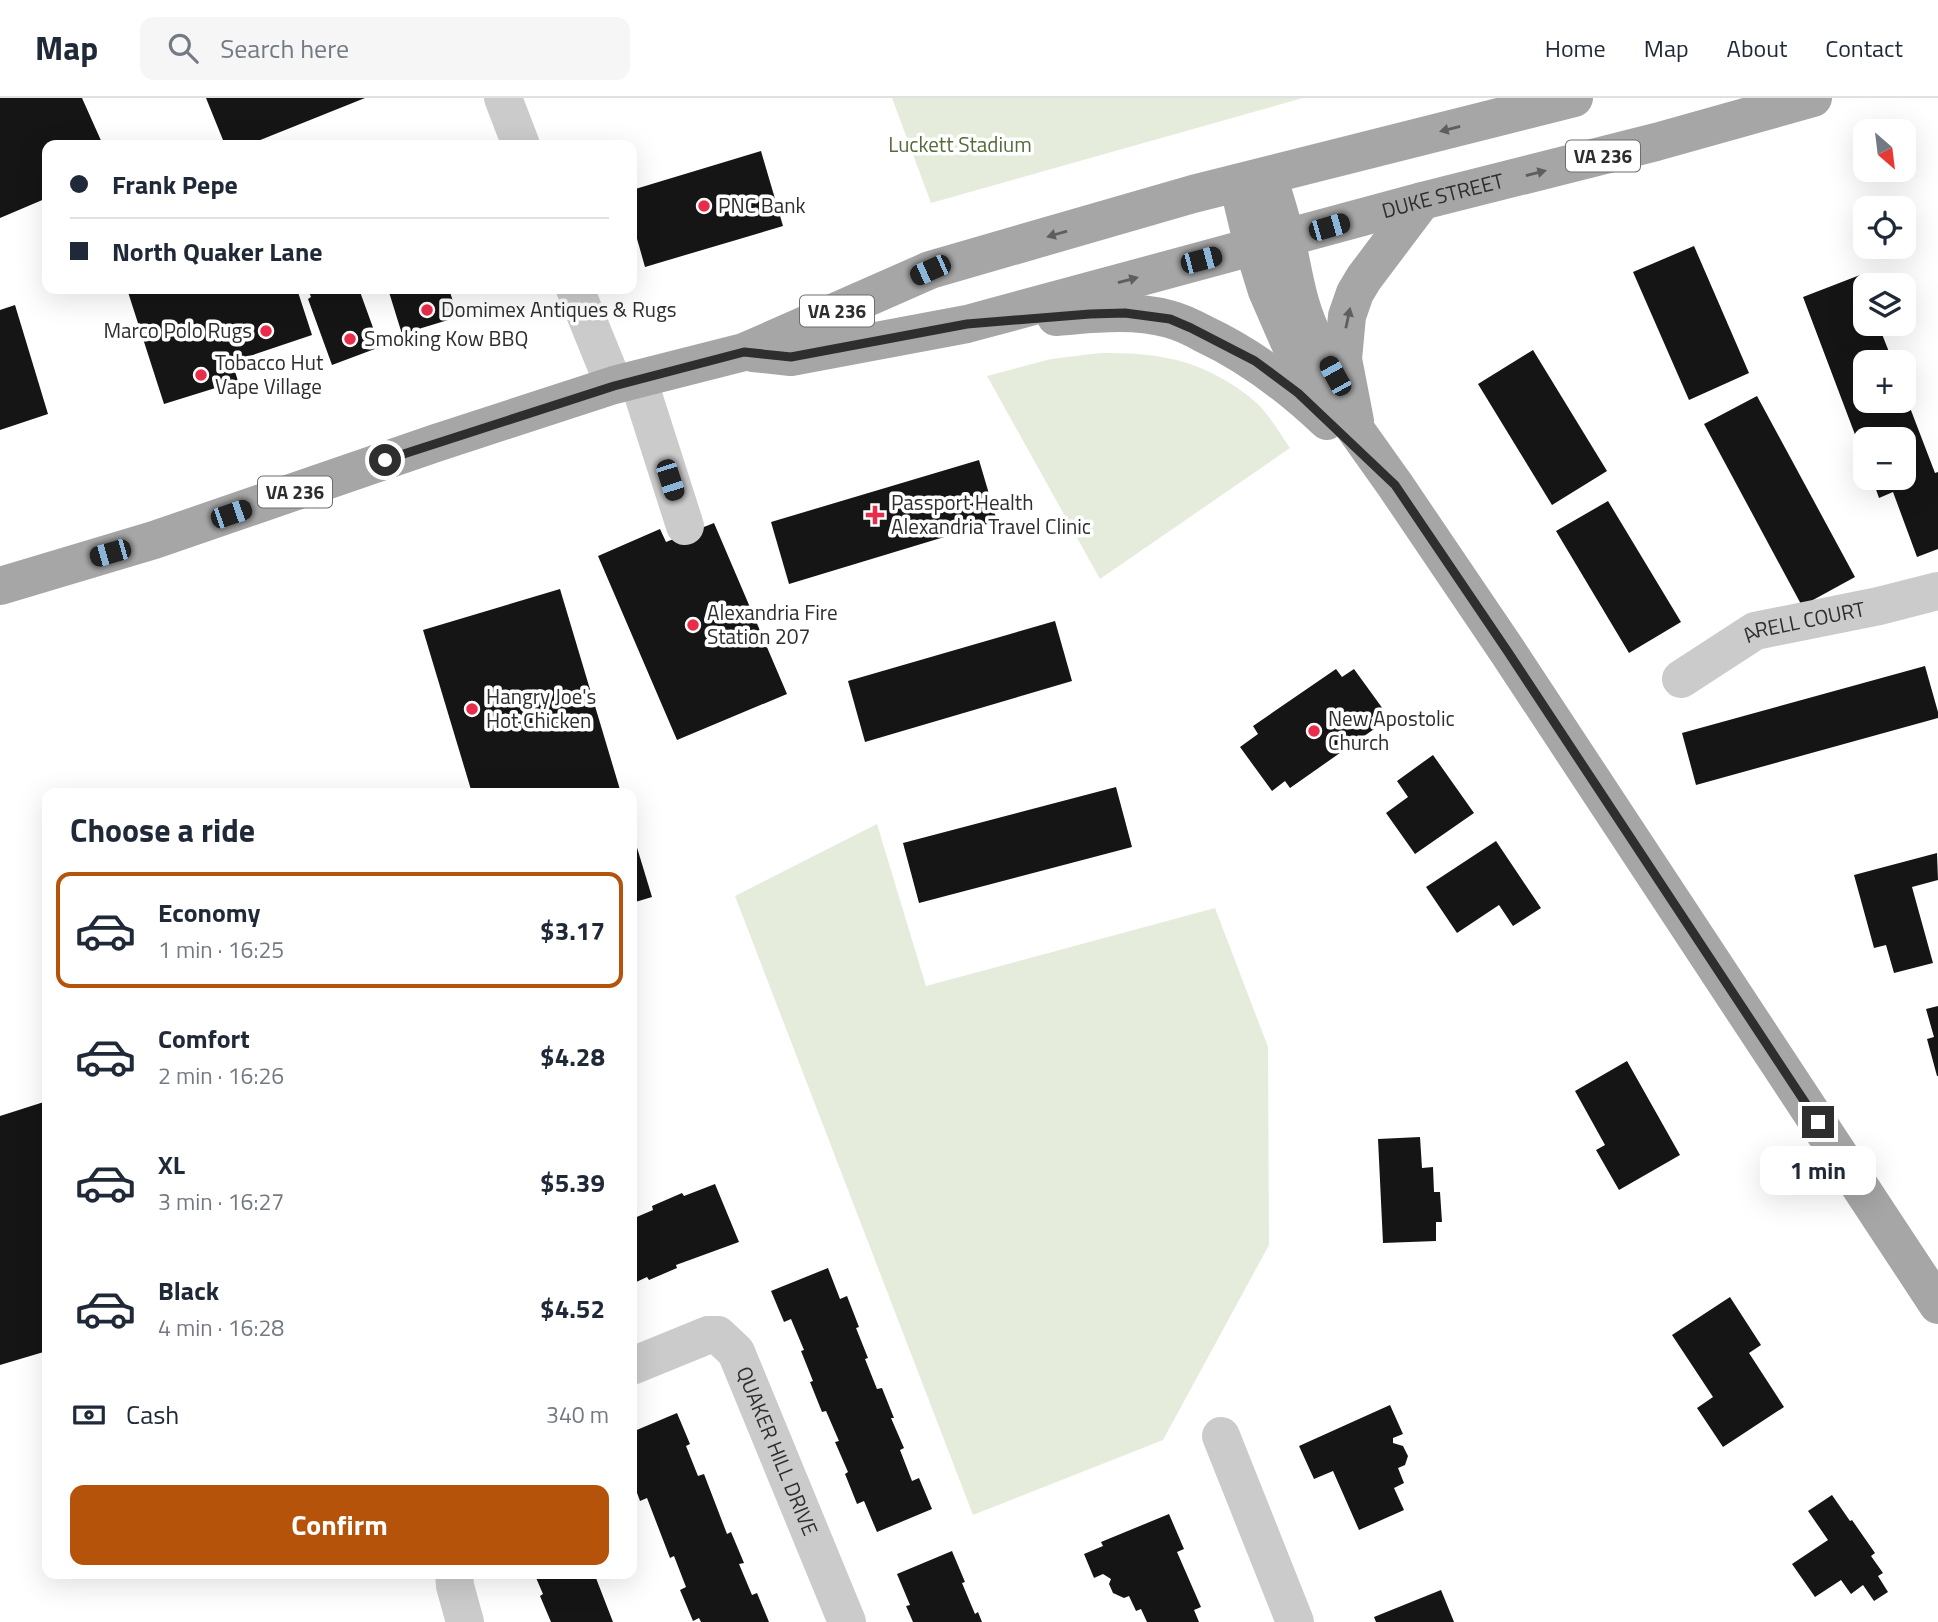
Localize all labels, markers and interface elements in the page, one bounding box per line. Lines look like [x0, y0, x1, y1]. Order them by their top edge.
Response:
search box [140, 17, 630, 80]
text: Map [35, 23, 98, 73]
icon: search [164, 29, 202, 67]
text: Search here [220, 29, 349, 68]
text: Home [1545, 30, 1606, 66]
text: Map [1644, 30, 1689, 66]
text: About [1727, 30, 1787, 66]
text: Contact [1825, 30, 1903, 66]
north arrow [1853, 119, 1916, 182]
map controls [1853, 119, 1916, 490]
one-way arrow [1438, 124, 1460, 135]
park label: Luckett Stadium [888, 128, 1032, 160]
road number: VA 236 [1566, 141, 1640, 172]
street label: DUKE STREET [1378, 164, 1507, 226]
text: Frank Pepe [112, 165, 238, 204]
one-way arrow [1525, 167, 1547, 178]
place label: PNC Bank [718, 189, 806, 221]
button: locate [1853, 196, 1916, 259]
marker: PNC Bank [696, 198, 712, 214]
car [1306, 211, 1353, 243]
one-way arrow [1046, 229, 1067, 239]
text: North Quaker Lane [112, 232, 323, 271]
car [1178, 244, 1225, 276]
car [907, 252, 954, 288]
button: layers [1853, 273, 1916, 336]
one-way arrow [1117, 274, 1139, 285]
place label: Domimex Antiques & Rugs [441, 293, 677, 325]
road number: VA 236 [800, 295, 874, 326]
marker: Domimex Antiques & Rugs [419, 302, 435, 318]
one-way arrow [1343, 307, 1354, 329]
place label: Marco Polo Rugs [103, 314, 252, 346]
place label: Smoking Kow BBQ [364, 322, 528, 354]
marker: Marco Polo Rugs [258, 323, 274, 339]
marker: Smoking Kow BBQ [342, 331, 358, 347]
place label: Tobacco Hut Vape Village [215, 346, 324, 402]
button: + [1853, 350, 1916, 413]
car [1316, 353, 1355, 399]
marker: Tobacco Hut Vape Village [193, 367, 209, 383]
button: − [1853, 427, 1916, 490]
route start [369, 444, 401, 476]
car [654, 457, 687, 503]
road number: VA 236 [258, 476, 332, 508]
place label: Passport Health Alexandria Travel Clinic [891, 486, 1091, 542]
car [208, 497, 255, 531]
marker: Passport Health Alexandria Travel Clinic [865, 505, 885, 525]
car [87, 537, 134, 569]
street label: ARELL COURT [1735, 592, 1868, 650]
place label: Alexandria Fire Station 207 [707, 596, 838, 652]
marker: Alexandria Fire Station 207 [685, 617, 701, 633]
place label: Hangry Joe's Hot Chicken [486, 680, 596, 736]
marker: Hangry Joe's Hot Chicken [464, 701, 480, 717]
place label: New Apostolic Church [1328, 702, 1455, 758]
marker: New Apostolic Church [1306, 723, 1322, 739]
text: Choose a ride [70, 806, 255, 854]
text: Economy [158, 893, 260, 932]
icon: car [74, 899, 137, 962]
text: $3.17 [540, 911, 605, 950]
text: 1 min · 16:25 [158, 932, 284, 967]
text: Comfort [158, 1019, 250, 1058]
icon: car [74, 1025, 137, 1088]
text: $4.28 [540, 1037, 605, 1076]
text: 2 min · 16:26 [158, 1058, 284, 1093]
route end [1802, 1106, 1834, 1138]
text: XL [158, 1145, 185, 1184]
callout: 1 min [1760, 1146, 1876, 1196]
icon: car [74, 1151, 137, 1214]
text: 1 min [1790, 1153, 1846, 1188]
text: $5.39 [540, 1163, 605, 1202]
text: 3 min · 16:27 [158, 1184, 284, 1219]
text: Black [158, 1271, 219, 1310]
icon: car [74, 1277, 137, 1340]
text: $4.52 [540, 1289, 605, 1328]
text: 4 min · 16:28 [158, 1310, 284, 1345]
street label: QUAKER HILL DRIVE [729, 1361, 827, 1540]
text: Cash [126, 1395, 179, 1434]
icon: cash [70, 1396, 108, 1434]
text: 340 m [546, 1397, 609, 1432]
button: Confirm [70, 1485, 609, 1565]

